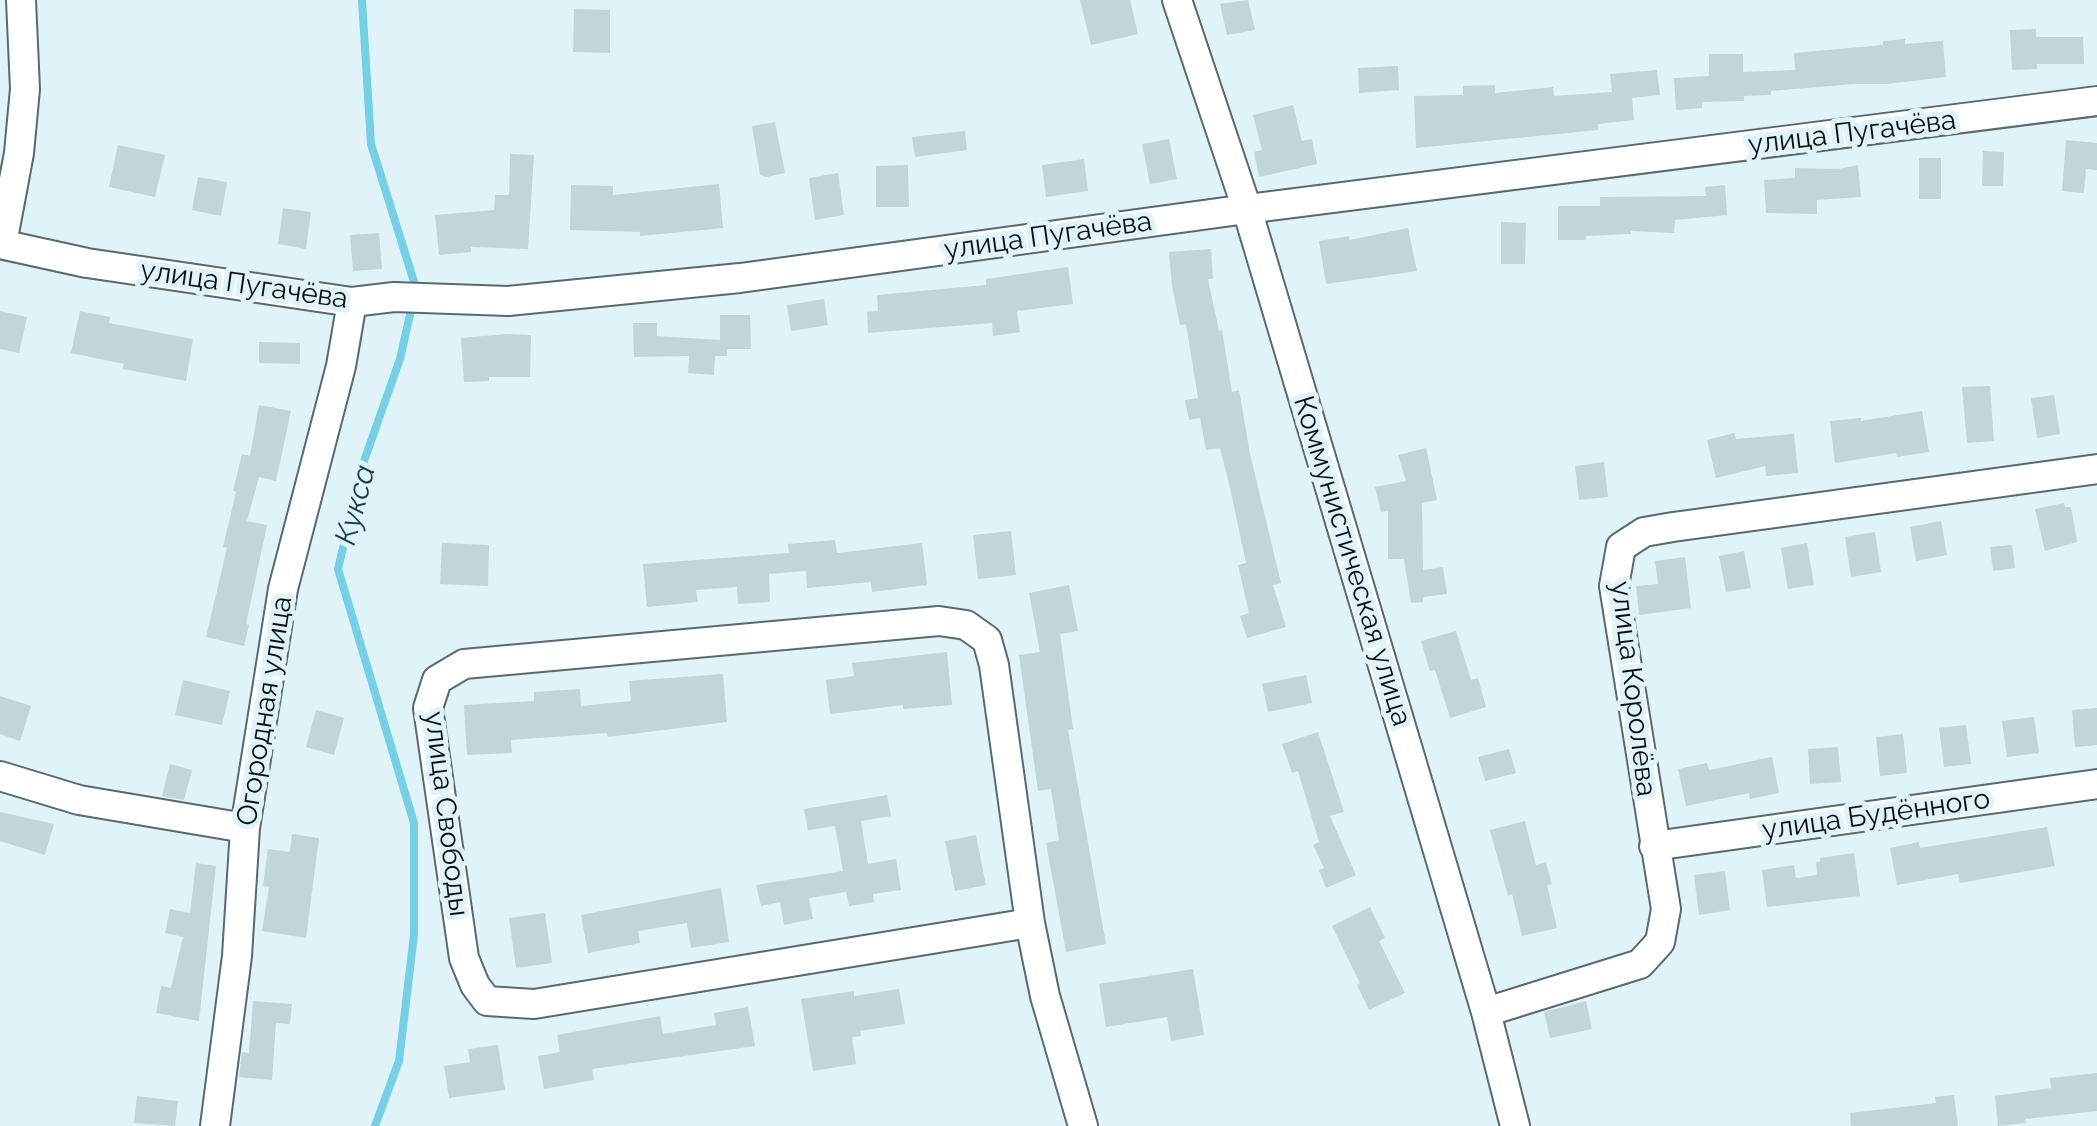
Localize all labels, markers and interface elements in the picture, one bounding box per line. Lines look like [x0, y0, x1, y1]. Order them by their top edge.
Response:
street label: улица Пугачёва [1746, 104, 1958, 162]
street label: улица Пугачёва [942, 205, 1154, 267]
street label: улица Пугачёва [138, 254, 350, 316]
street label: Коммунистическая улица [1286, 392, 1418, 730]
water label: Кукса [328, 461, 384, 549]
street label: улица Королёва [1603, 580, 1663, 798]
street label: Огородная улица [230, 594, 300, 828]
street label: улица Свободы [417, 710, 475, 918]
street label: улица Будённого [1760, 782, 1992, 848]

